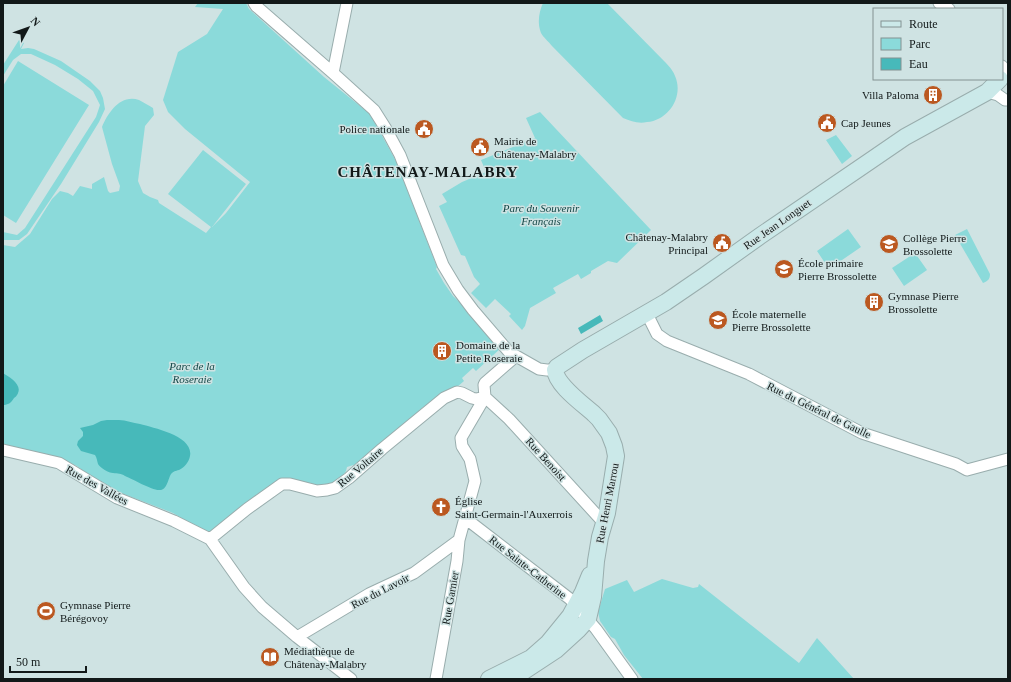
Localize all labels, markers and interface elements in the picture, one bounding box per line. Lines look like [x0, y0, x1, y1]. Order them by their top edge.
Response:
north arrow [8, 8, 48, 48]
legend [873, 8, 1003, 80]
text: N [28, 15, 43, 28]
text: Route [909, 17, 938, 31]
text: Parc [909, 37, 930, 51]
text: Eau [909, 57, 928, 71]
building icon: Villa Paloma [922, 84, 944, 106]
place label: Villa Paloma [862, 89, 919, 101]
public building icon: Cap Jeunes [816, 112, 838, 134]
place label: Cap Jeunes [841, 117, 891, 129]
public building icon: Police nationale [413, 118, 435, 140]
place label: Police nationale [339, 123, 410, 135]
place label: Mairie de Châtenay-Malabry [494, 135, 577, 160]
public building icon: Mairie de Châtenay-Malabry [469, 136, 491, 158]
district label: CHÂTENAY-MALABRY [337, 164, 519, 180]
street label: Rue Jean Longuet [741, 196, 813, 252]
park label: Parc du Souvenir Français [502, 202, 580, 227]
place label: Châtenay-Malabry Principal [626, 231, 708, 256]
public building icon: Châtenay-Malabry Principal [711, 232, 733, 254]
place label: Collège Pierre Brossolette [903, 232, 966, 257]
school or university icon: Collège Pierre Brossolette [878, 233, 900, 255]
place label: École primaire Pierre Brossolette [798, 257, 877, 282]
school or university icon: École primaire Pierre Brossolette [773, 258, 795, 280]
place label: Gymnase Pierre Brossolette [888, 290, 959, 315]
building icon: Gymnase Pierre Brossolette [863, 291, 885, 313]
place label: École maternelle Pierre Brossolette [732, 308, 811, 333]
school or university icon: École maternelle Pierre Brossolette [707, 309, 729, 331]
place label: Domaine de la Petite Roseraie [456, 339, 522, 364]
building icon: Domaine de la Petite Roseraie [431, 340, 453, 362]
park label: Parc de la Roseraie [168, 360, 215, 385]
street label: Rue du Général de Gaulle [765, 380, 873, 440]
street label: Rue Benoist [523, 435, 569, 483]
street label: Rue Voltaire [335, 445, 385, 489]
street label: Rue Henri Marrou [593, 461, 621, 544]
street label: Rue des Vallées [64, 463, 130, 507]
place label: Église Saint-Germain-l'Auxerrois [455, 495, 572, 520]
church icon: Église Saint-Germain-l'Auxerrois [430, 496, 452, 518]
street label: Rue Sainte-Catherine [487, 533, 569, 601]
street label: Rue Garnier [439, 570, 461, 626]
street label: Rue du Lavoir [349, 571, 411, 611]
place label: Gymnase Pierre Bérégovoy [60, 599, 131, 624]
sports icon: Gymnase Pierre Bérégovoy [35, 600, 57, 622]
place label: Médiathèque de Châtenay-Malabry [284, 645, 367, 670]
library icon: Médiathèque de Châtenay-Malabry [259, 646, 281, 668]
scale bar [10, 648, 86, 674]
text: 50 m [16, 655, 41, 669]

